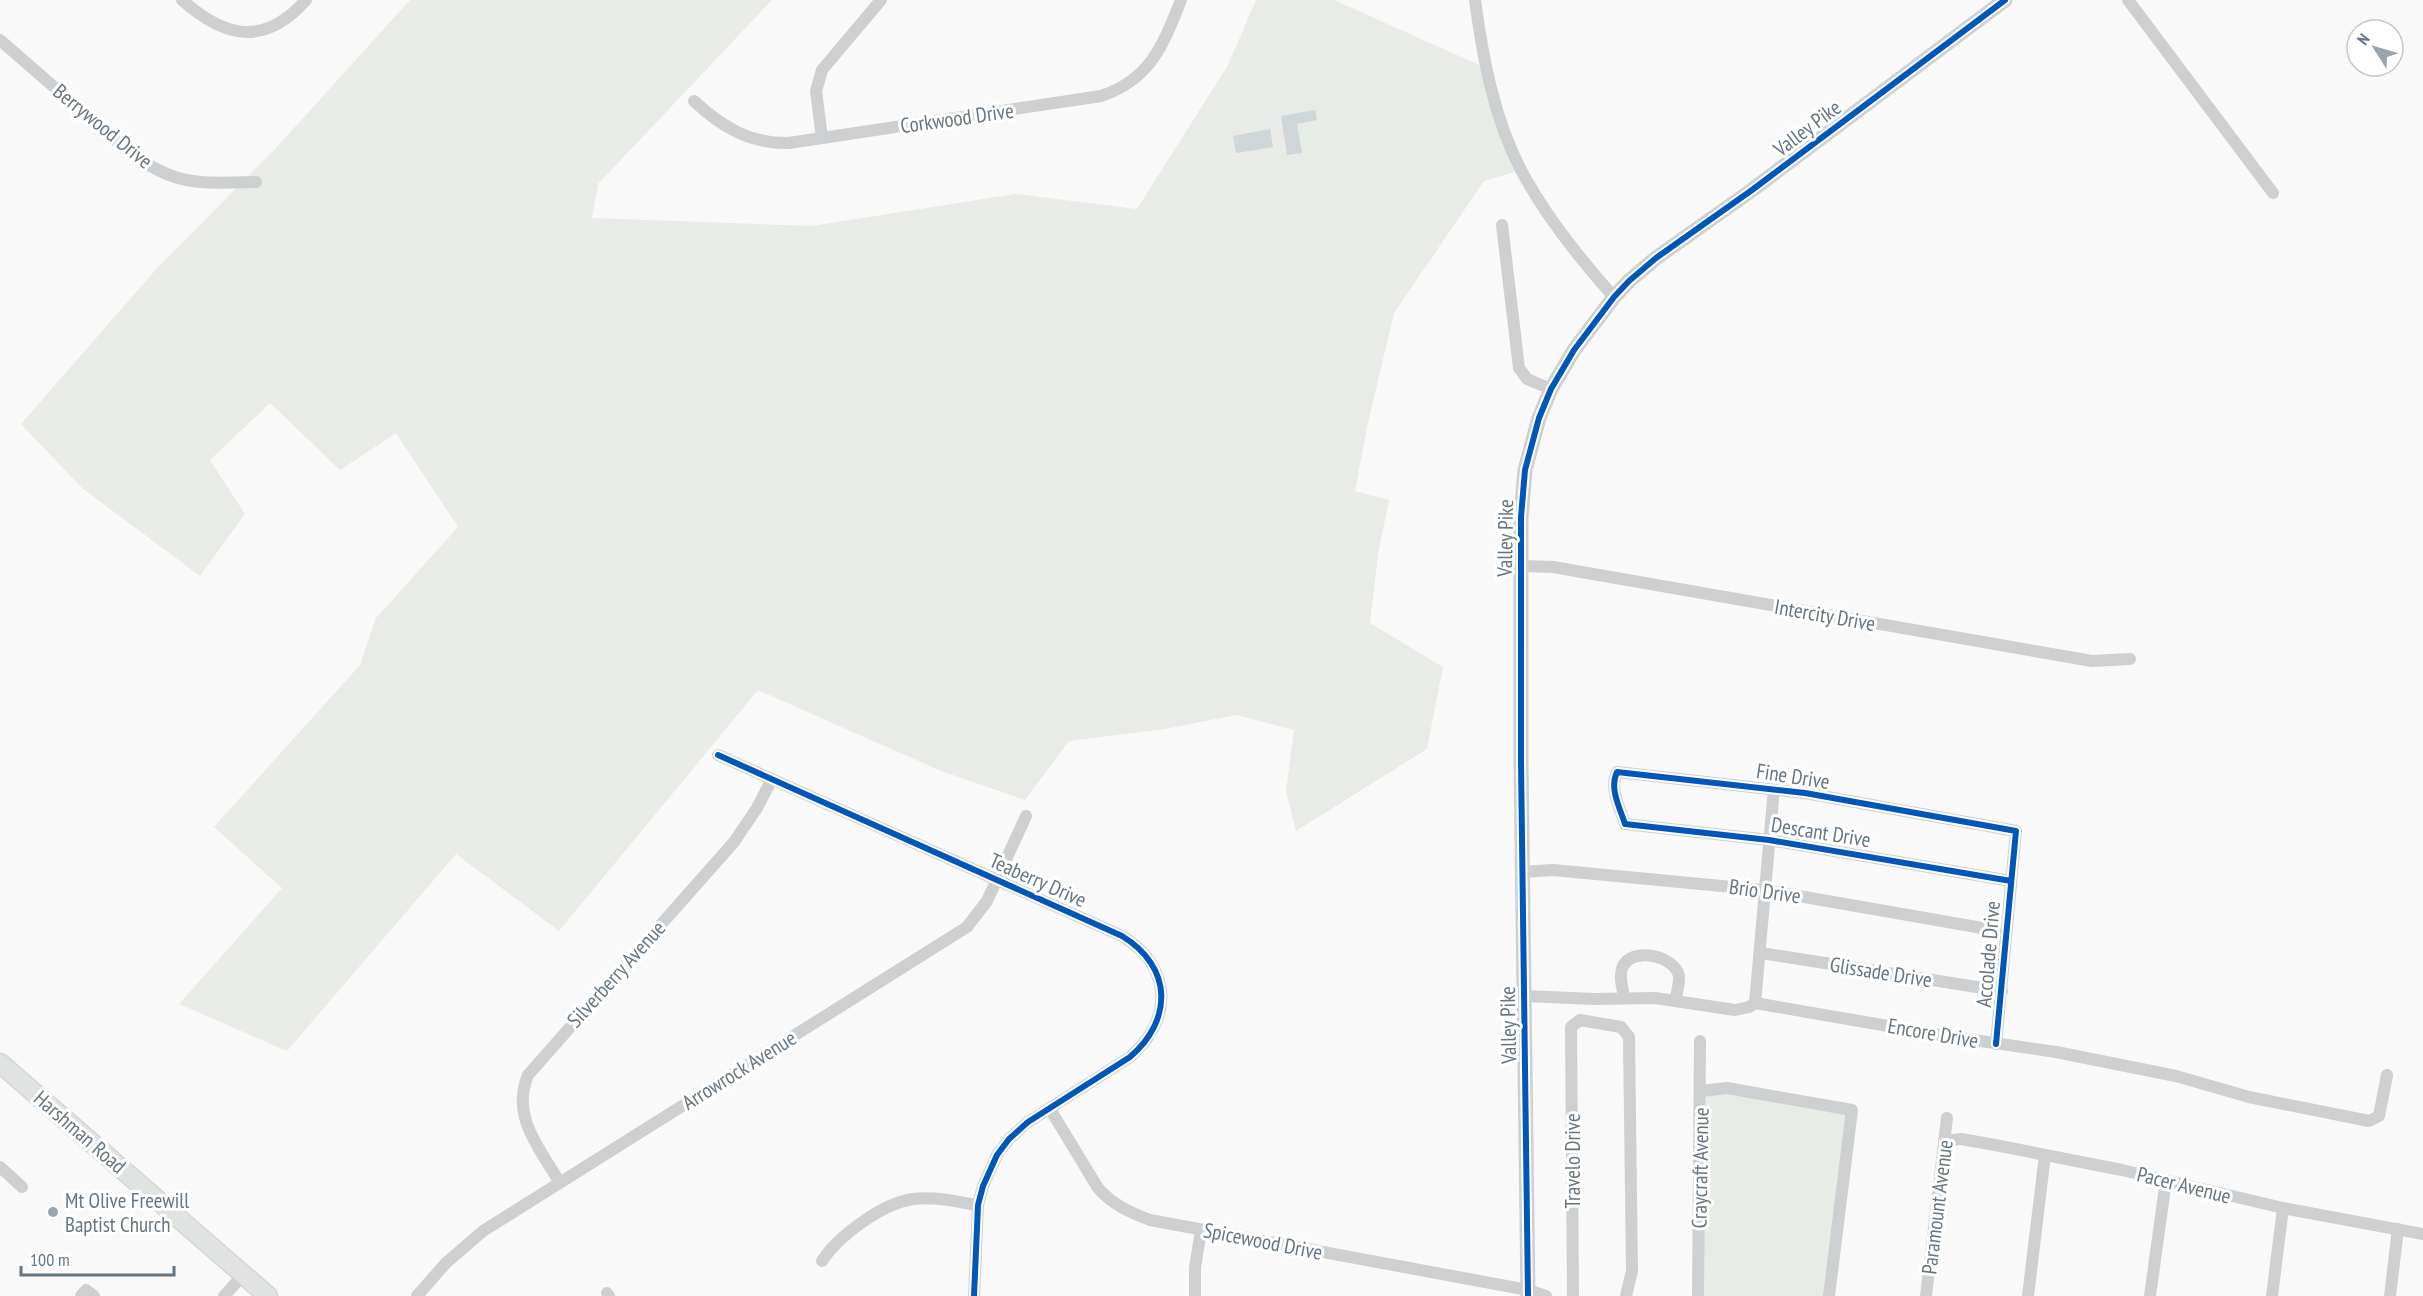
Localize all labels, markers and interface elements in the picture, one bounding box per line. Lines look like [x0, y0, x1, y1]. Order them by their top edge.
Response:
north arrow [2345, 18, 2405, 78]
text: N [2352, 30, 2374, 48]
street label: Berrywood Drive [48, 78, 158, 174]
street label: Valley Pike [1767, 94, 1846, 163]
street label: Corkwood Drive [899, 97, 1015, 139]
street label: Valley Pike [1491, 499, 1519, 578]
street label: Intercity Drive [1773, 593, 1877, 637]
street label: Fine Drive [1754, 757, 1832, 795]
street label: Descant Drive [1769, 811, 1873, 853]
street label: Teaberry Drive [985, 847, 1091, 913]
street label: Brio Drive [1728, 873, 1802, 909]
street label: Accolade Drive [1970, 900, 2006, 1008]
street label: Silverberry Avenue [561, 915, 671, 1033]
street label: Glissade Drive [1828, 951, 1934, 993]
street label: Valley Pike [1494, 986, 1522, 1065]
street label: Encore Drive [1886, 1012, 1980, 1054]
street label: Arrowrock Avenue [677, 1024, 801, 1116]
street label: Harshman Road [28, 1085, 132, 1179]
street label: Craycraft Avenue [1685, 1107, 1715, 1229]
street label: Travelo Drive [1559, 1113, 1586, 1209]
street label: Paramount Avenue [1915, 1138, 1959, 1276]
street label: Pacer Avenue [2134, 1160, 2234, 1210]
place label: Mt Olive Freewill Baptist Church [65, 1187, 189, 1238]
marker: Mt Olive Freewill Baptist Church [46, 1205, 60, 1219]
street label: Spicewood Drive [1201, 1216, 1325, 1266]
scale bar [21, 1239, 174, 1277]
text: 100 m [30, 1248, 70, 1271]

